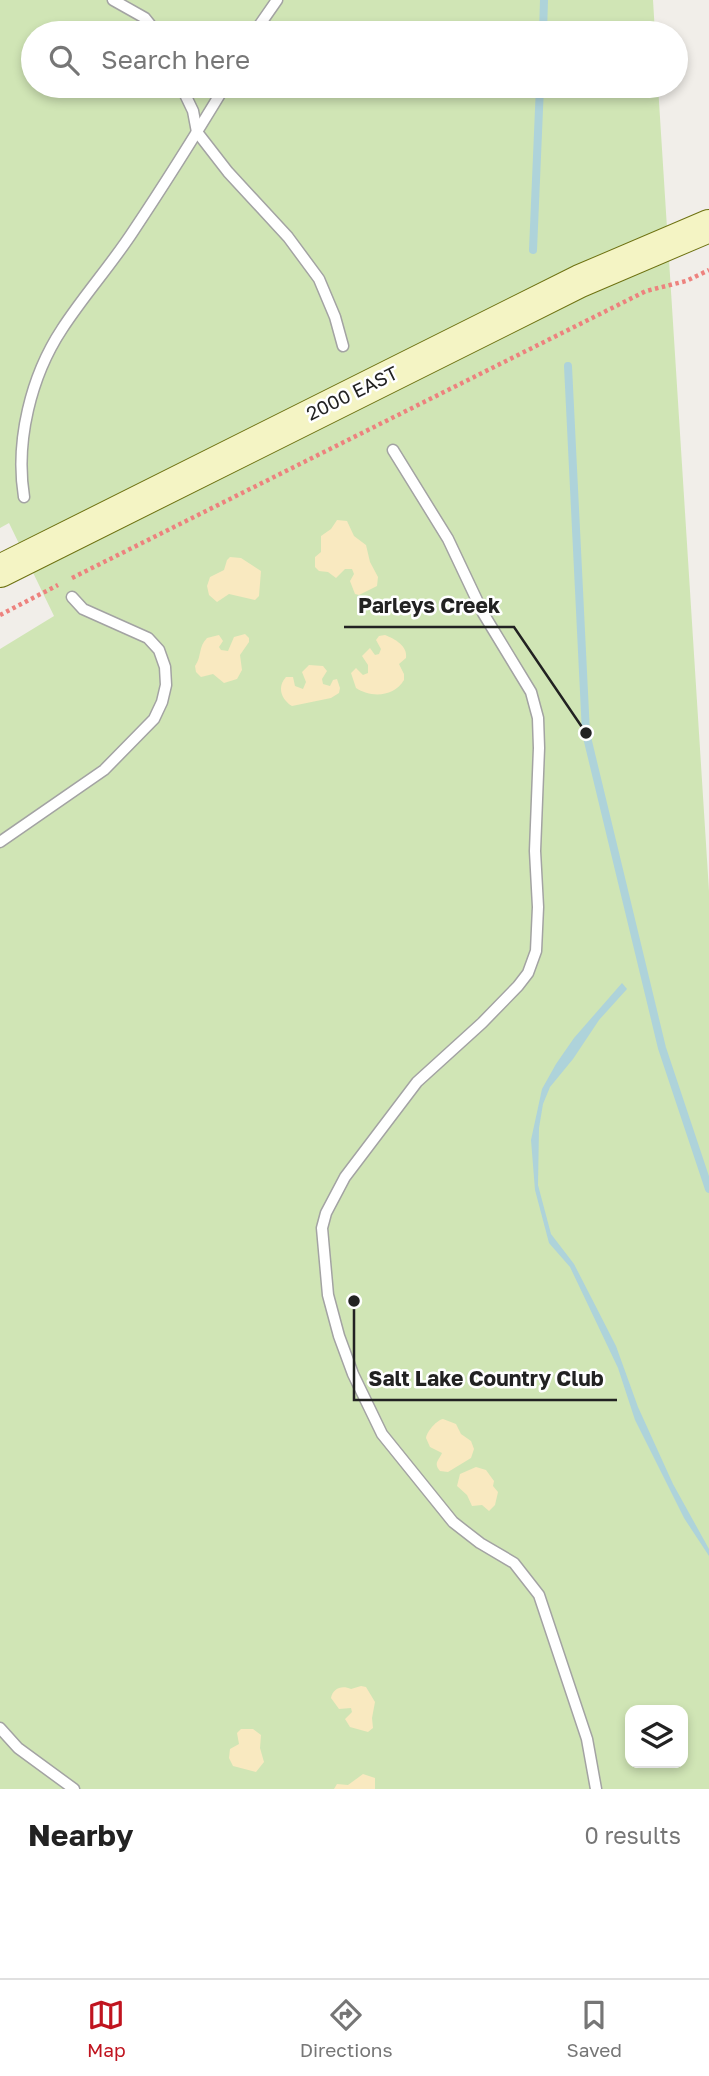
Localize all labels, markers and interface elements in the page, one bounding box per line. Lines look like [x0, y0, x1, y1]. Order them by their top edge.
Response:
search box [21, 21, 688, 98]
icon: search [45, 41, 83, 79]
text: Search here [101, 44, 250, 75]
street label: 2000 EAST [302, 360, 402, 425]
callout: Parleys Creek [344, 585, 514, 627]
text: Parleys Creek [358, 592, 500, 618]
callout: Salt Lake Country Club [354, 1358, 617, 1400]
text: Salt Lake Country Club [368, 1365, 604, 1391]
map controls [625, 1705, 688, 1768]
button: layers [625, 1705, 688, 1768]
text: Nearby [28, 1817, 133, 1853]
text: 0 results [585, 1821, 681, 1849]
tab: Map [87, 1996, 126, 2061]
tab: Directions [300, 1996, 393, 2061]
tab: Saved [567, 1996, 622, 2061]

